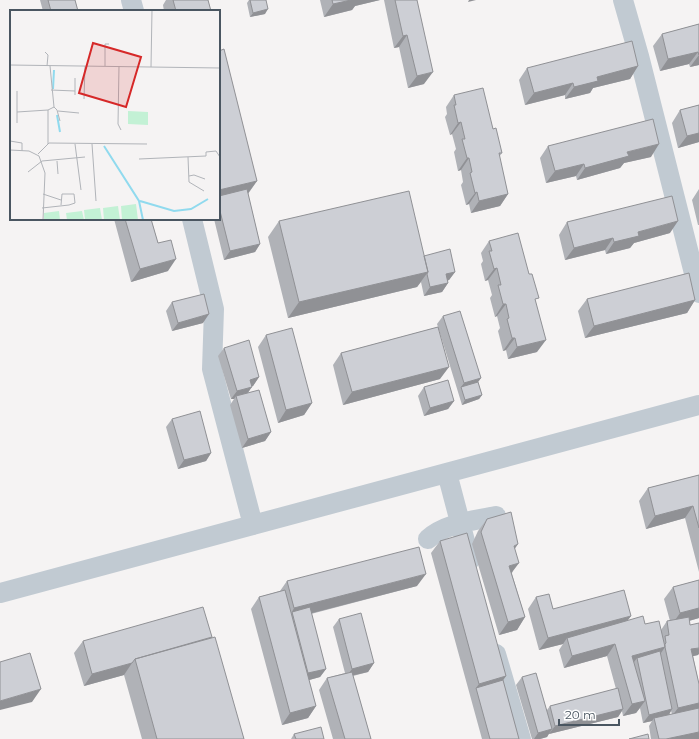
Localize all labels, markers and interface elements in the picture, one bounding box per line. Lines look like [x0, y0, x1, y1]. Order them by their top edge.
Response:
inset map [10, 10, 220, 220]
scale bar [559, 701, 619, 727]
text: 20 m [565, 707, 596, 722]

